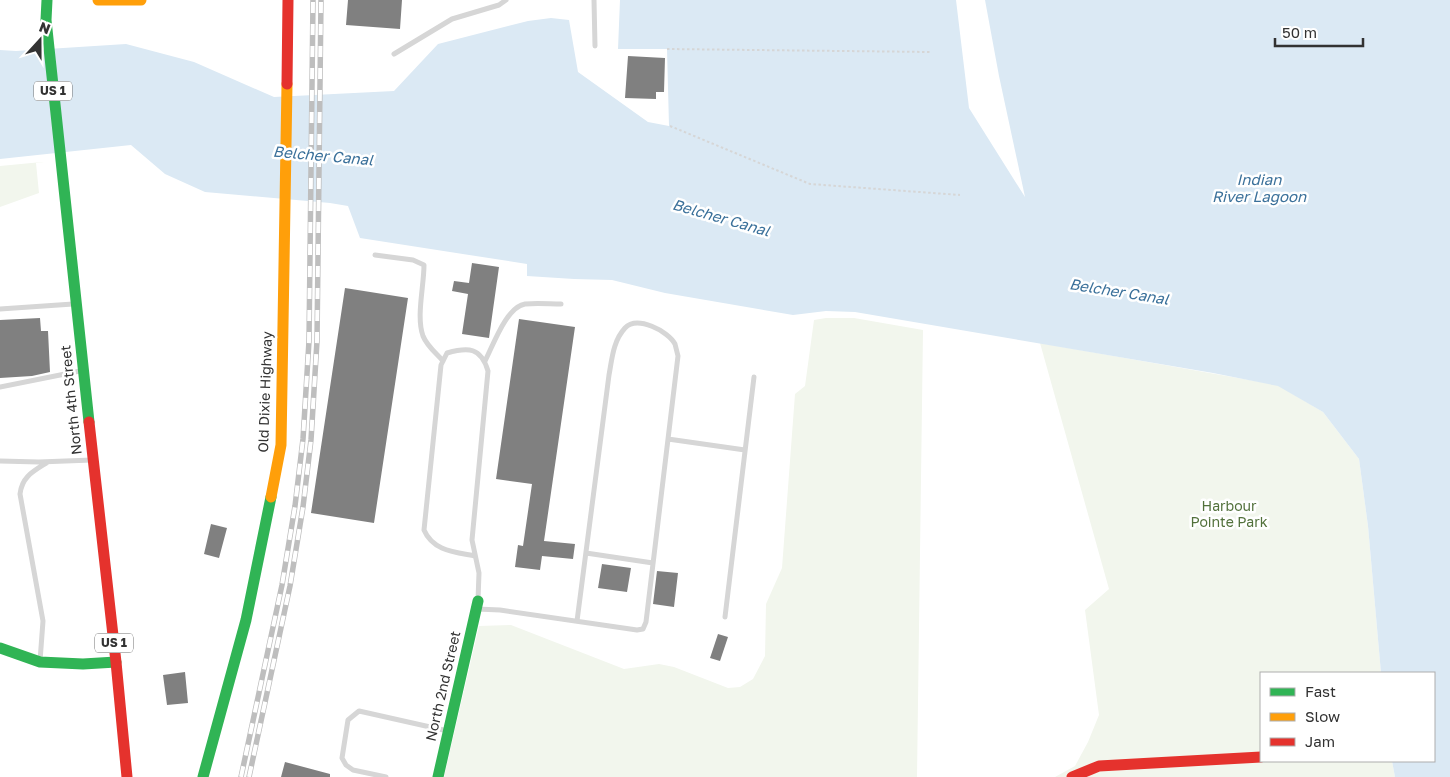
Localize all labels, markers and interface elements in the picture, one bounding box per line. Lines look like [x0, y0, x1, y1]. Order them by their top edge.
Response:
north arrow [15, 15, 65, 65]
scale bar [1275, 15, 1362, 47]
text: N [37, 18, 53, 37]
text: 50 m [1282, 23, 1317, 41]
road number: US 1 [34, 82, 72, 100]
water label: Belcher Canal [272, 142, 375, 168]
water label: Indian River Lagoon [1212, 170, 1307, 206]
water label: Belcher Canal [671, 195, 773, 240]
water label: Belcher Canal [1068, 274, 1171, 308]
street label: Old Dixie Highway [254, 331, 275, 453]
street label: North 4th Street [56, 344, 85, 456]
park label: Harbour Pointe Park [1190, 497, 1268, 530]
street label: North 2nd Street [422, 629, 463, 743]
road number: US 1 [95, 634, 133, 652]
legend [1260, 672, 1435, 762]
text: Fast [1305, 682, 1336, 700]
text: Slow [1305, 707, 1340, 725]
text: Jam [1305, 732, 1335, 750]

